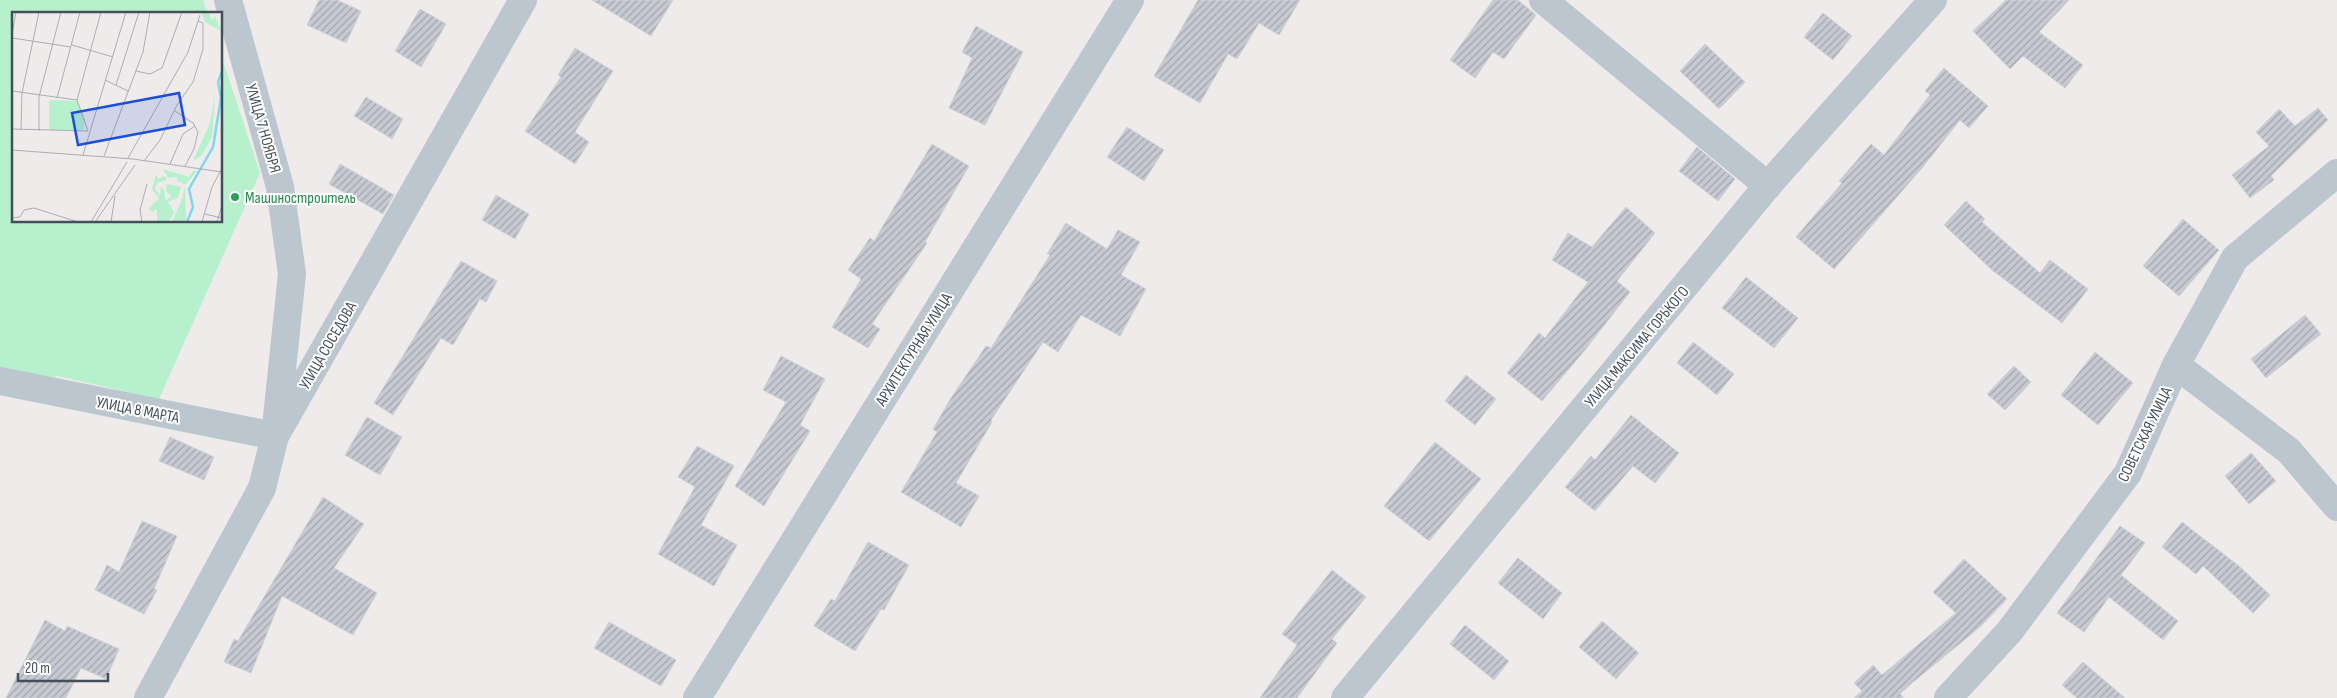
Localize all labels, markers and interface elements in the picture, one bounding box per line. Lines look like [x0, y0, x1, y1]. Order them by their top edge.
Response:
inset map [12, 12, 222, 222]
street label: УЛИЦА 7 НОЯБРЯ [241, 82, 284, 175]
place label: Машиностроитель [245, 189, 356, 208]
marker: Машиностроитель [229, 191, 241, 203]
street label: УЛИЦА МАКСИМА ГОРЬКОГО [1581, 283, 1693, 411]
street label: АРХИТЕКТУРНАЯ УЛИЦА [871, 290, 957, 411]
street label: УЛИЦА СОСЕДОВА [296, 298, 361, 393]
street label: СОВЕТСКАЯ УЛИЦА [2114, 384, 2177, 485]
street label: УЛИЦА 8 МАРТА [95, 393, 181, 428]
scale bar [18, 650, 108, 682]
text: 20 m [25, 659, 50, 678]

